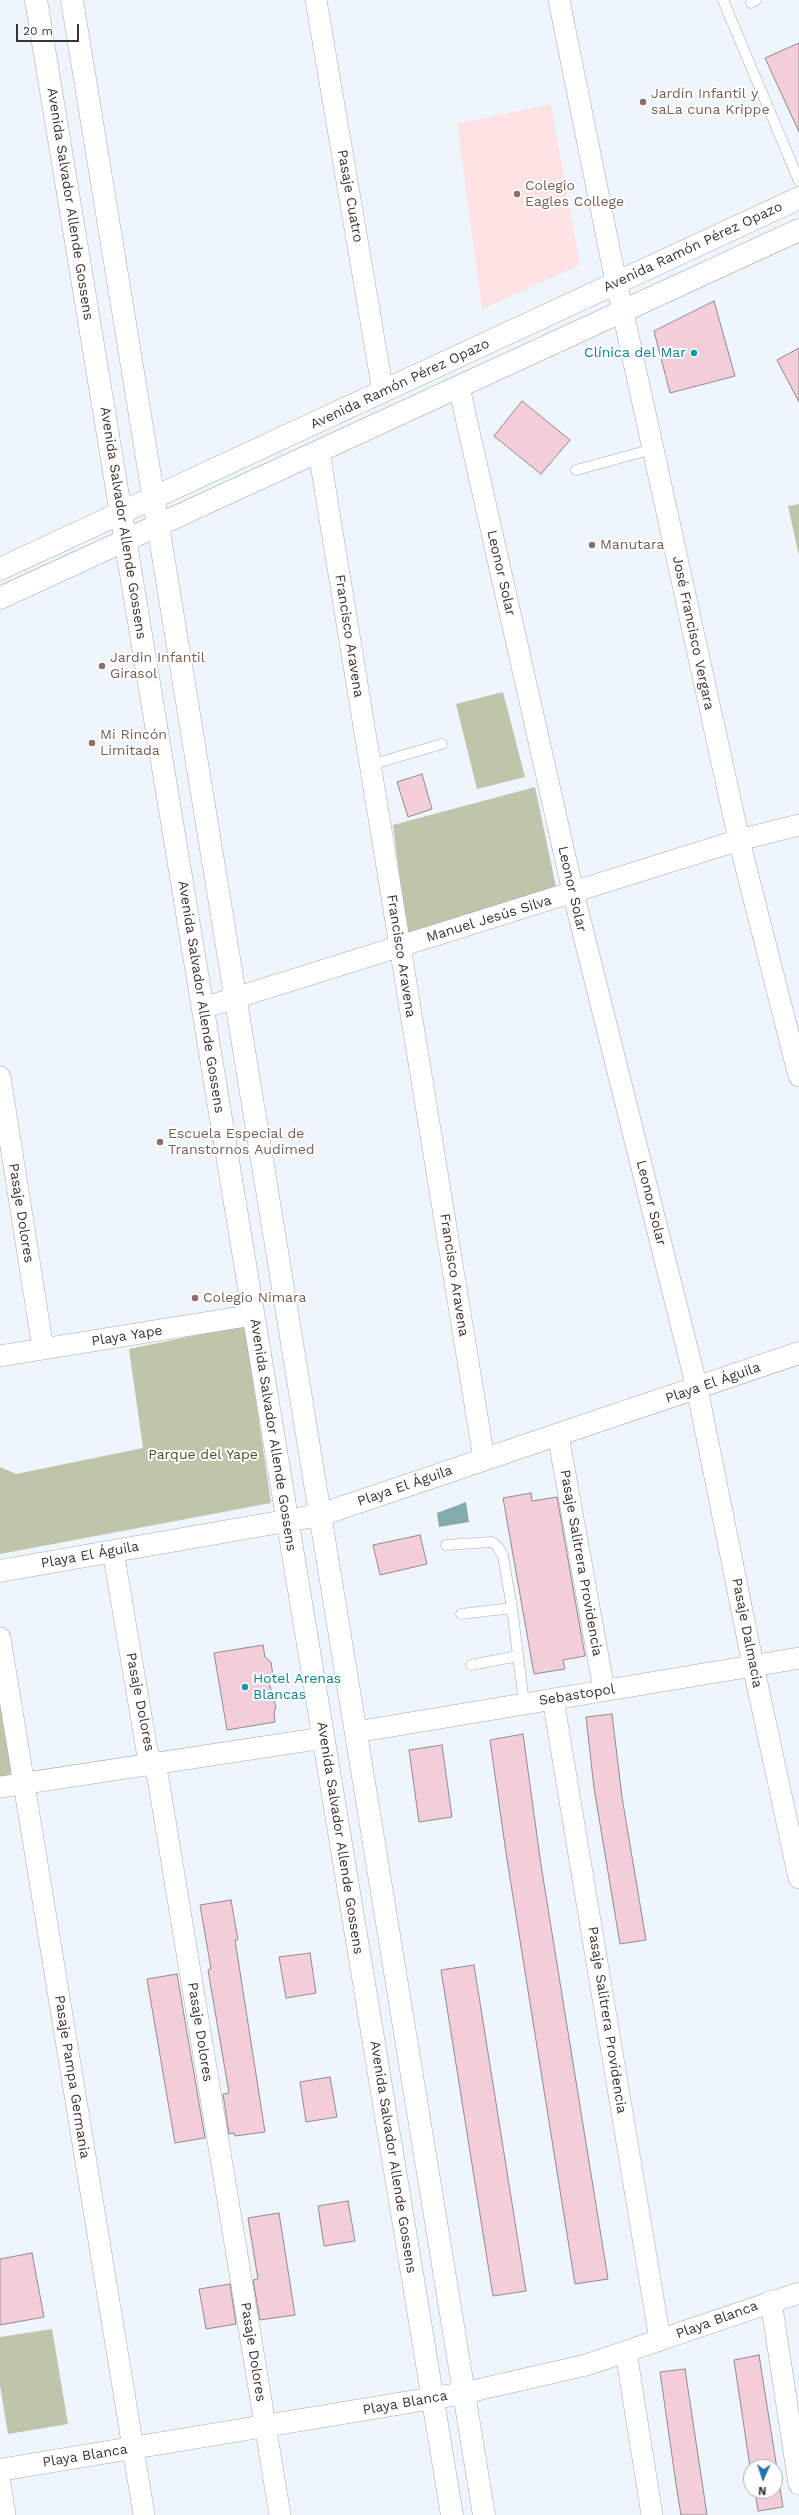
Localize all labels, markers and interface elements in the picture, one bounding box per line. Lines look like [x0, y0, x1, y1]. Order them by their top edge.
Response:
scale bar [18, 16, 81, 42]
text: 20 m [23, 24, 53, 38]
place label: Jardín Infantil y saLa cuna Krippe [651, 86, 769, 118]
street label: Avenida Salvador Allende Gossens [43, 87, 97, 321]
marker: Jardín Infantil y saLa cuna Krippe [638, 97, 648, 107]
street label: Pasaje Cuatro [334, 148, 366, 244]
place label: Colegio Eagles College [525, 178, 624, 210]
marker: Colegio Eagles College [512, 189, 522, 199]
street label: Avenida Ramón Pérez Opazo [601, 198, 785, 296]
street label: Avenida Ramón Pérez Opazo [308, 335, 492, 433]
place label: Clínica del Mar [584, 345, 686, 361]
marker: Clínica del Mar [689, 348, 699, 358]
street label: Avenida Salvador Allende Gossens [96, 406, 150, 640]
street label: Leonor Solar [483, 528, 519, 618]
place label: Manutara [600, 537, 664, 553]
marker: Manutara [587, 540, 597, 550]
street label: José Francisco Vergara [668, 554, 718, 712]
street label: Francisco Aravena [331, 573, 367, 699]
place label: Jardin Infantil Girasol [110, 650, 205, 682]
marker: Jardin Infantil Girasol [97, 661, 107, 671]
place label: Mi Rincón Limitada [100, 727, 167, 760]
marker: Mi Rincón Limitada [87, 738, 97, 748]
street label: Leonor Solar [554, 844, 590, 934]
street label: Avenida Salvador Allende Gossens [174, 880, 228, 1114]
street label: Manuel Jesús Silva [424, 892, 554, 946]
street label: Francisco Aravena [383, 893, 419, 1019]
place label: Escuela Especial de Transtornos Audimed [168, 1126, 315, 1158]
marker: Escuela Especial de Transtornos Audimed [155, 1137, 165, 1147]
street label: Leonor Solar [632, 1159, 670, 1247]
street label: Pasaje Dolores [5, 1162, 37, 1264]
street label: Francisco Aravena [436, 1212, 472, 1338]
place label: Colegio Nimara [203, 1290, 306, 1306]
marker: Colegio Nimara [190, 1293, 200, 1303]
street label: Avenida Salvador Allende Gossens [246, 1318, 300, 1552]
street label: Playa Yape [90, 1322, 164, 1350]
street label: Playa El Águila [663, 1359, 763, 1407]
park label: Parque del Yape [148, 1447, 258, 1463]
street label: Playa El Águila [355, 1462, 455, 1510]
street label: Pasaje Salitrera Providencia [556, 1468, 606, 1658]
street label: Playa El Águila [40, 1538, 140, 1572]
street label: Pasaje Dalmacia [728, 1577, 766, 1689]
street label: Pasaje Dolores [122, 1651, 158, 1753]
place label: Hotel Arenas Blancas [253, 1671, 341, 1704]
street label: Sebastopol [538, 1681, 616, 1709]
marker: Hotel Arenas Blancas [240, 1682, 250, 1692]
street label: Avenida Salvador Allende Gossens [313, 1721, 367, 1955]
street label: Pasaje Salitrera Providencia [584, 1925, 630, 2115]
street label: Pasaje Dolores [184, 1981, 216, 2083]
street label: Pasaje Pampa Germania [51, 1994, 93, 2160]
street label: Avenida Salvador Allende Gossens [366, 2040, 420, 2274]
street label: Playa Blanca [674, 2297, 760, 2343]
street label: Pasaje Dolores [237, 2301, 269, 2403]
street label: Playa Blanca [361, 2387, 449, 2419]
street label: Playa Blanca [41, 2441, 129, 2471]
north arrow [743, 2459, 783, 2499]
text: N [758, 2484, 767, 2497]

